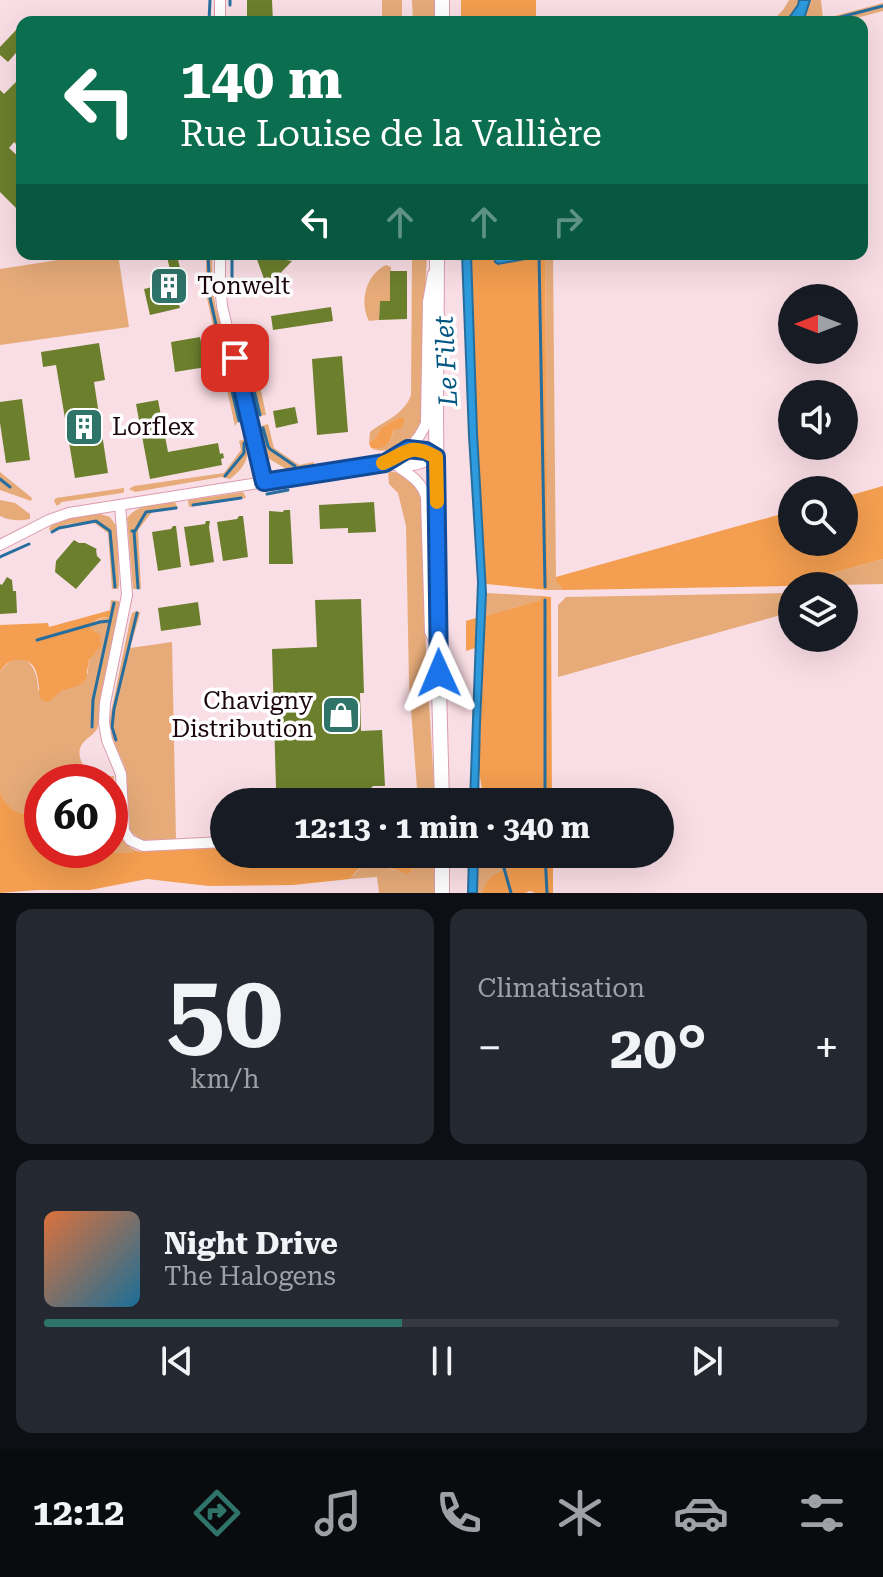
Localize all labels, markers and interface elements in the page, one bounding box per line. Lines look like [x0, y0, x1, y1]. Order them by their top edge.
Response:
text: 140 m [180, 46, 342, 112]
icon: left [48, 48, 152, 152]
text: Rue Louise de la Vallière [180, 113, 602, 155]
icon: left [294, 200, 338, 244]
icon: ahead [378, 200, 422, 244]
icon: ahead [462, 200, 506, 244]
icon: right [546, 200, 590, 244]
building icon: Tonwelt [148, 265, 190, 307]
place label: Tonwelt [197, 272, 290, 300]
north arrow [778, 284, 858, 364]
map controls [778, 284, 858, 652]
water label: Le Filet [429, 315, 463, 408]
pin [201, 324, 269, 392]
icon: arrive [213, 336, 257, 380]
button: sound [778, 380, 858, 460]
building icon: Lorflex [63, 406, 105, 448]
place label: Lorflex [112, 413, 195, 441]
button: search [778, 476, 858, 556]
button: layers [778, 572, 858, 652]
position arrow [397, 631, 481, 715]
place label: Chavigny Distribution [172, 687, 314, 743]
shop icon: Chavigny Distribution [320, 694, 362, 736]
speed limit sign: 60 [24, 764, 128, 868]
text: 12:13 · 1 min · 340 m [294, 810, 590, 845]
text: 50 [167, 951, 283, 1072]
text: Climatisation [478, 973, 645, 1003]
text: 20° [610, 1012, 707, 1083]
text: − [478, 1022, 502, 1074]
text: + [814, 1022, 839, 1074]
text: km/h [190, 1064, 260, 1094]
text: Night Drive [164, 1226, 338, 1261]
text: The Halogens [164, 1261, 336, 1291]
icon: previous [155, 1339, 199, 1383]
icon: pause [420, 1339, 464, 1383]
icon: next [685, 1339, 729, 1383]
icon: directions [189, 1485, 245, 1541]
icon: music [310, 1485, 366, 1541]
icon: phone [431, 1485, 487, 1541]
icon: climate [552, 1485, 608, 1541]
icon: car [673, 1485, 729, 1541]
icon: filters [794, 1485, 850, 1541]
text: 12:12 [33, 1492, 124, 1534]

